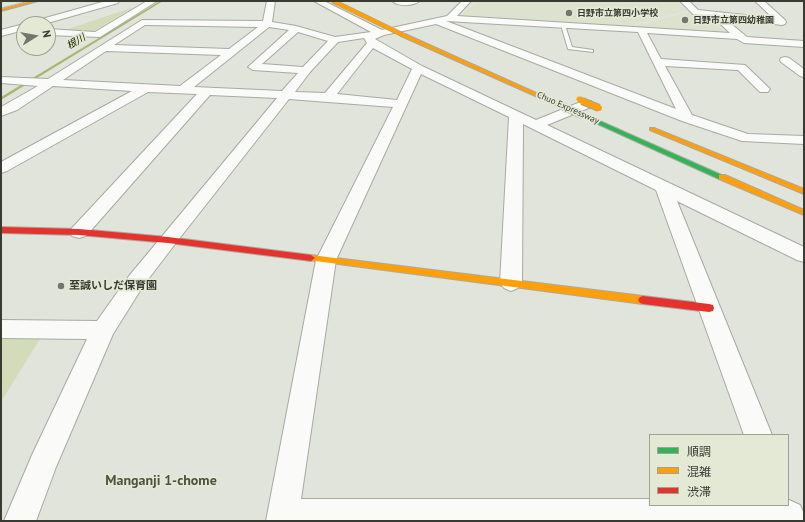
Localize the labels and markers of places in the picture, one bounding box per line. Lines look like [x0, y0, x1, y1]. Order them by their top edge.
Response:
marker: 日野市立第四小学校 [564, 8, 574, 18]
place label: 日野市立第四小学校 [577, 8, 658, 18]
marker: 日野市立第四幼稚園 [680, 15, 690, 25]
place label: 日野市立第四幼稚園 [693, 15, 774, 25]
place label: 至誠いしだ保育園 [69, 279, 157, 293]
marker: 至誠いしだ保育園 [56, 281, 66, 291]

